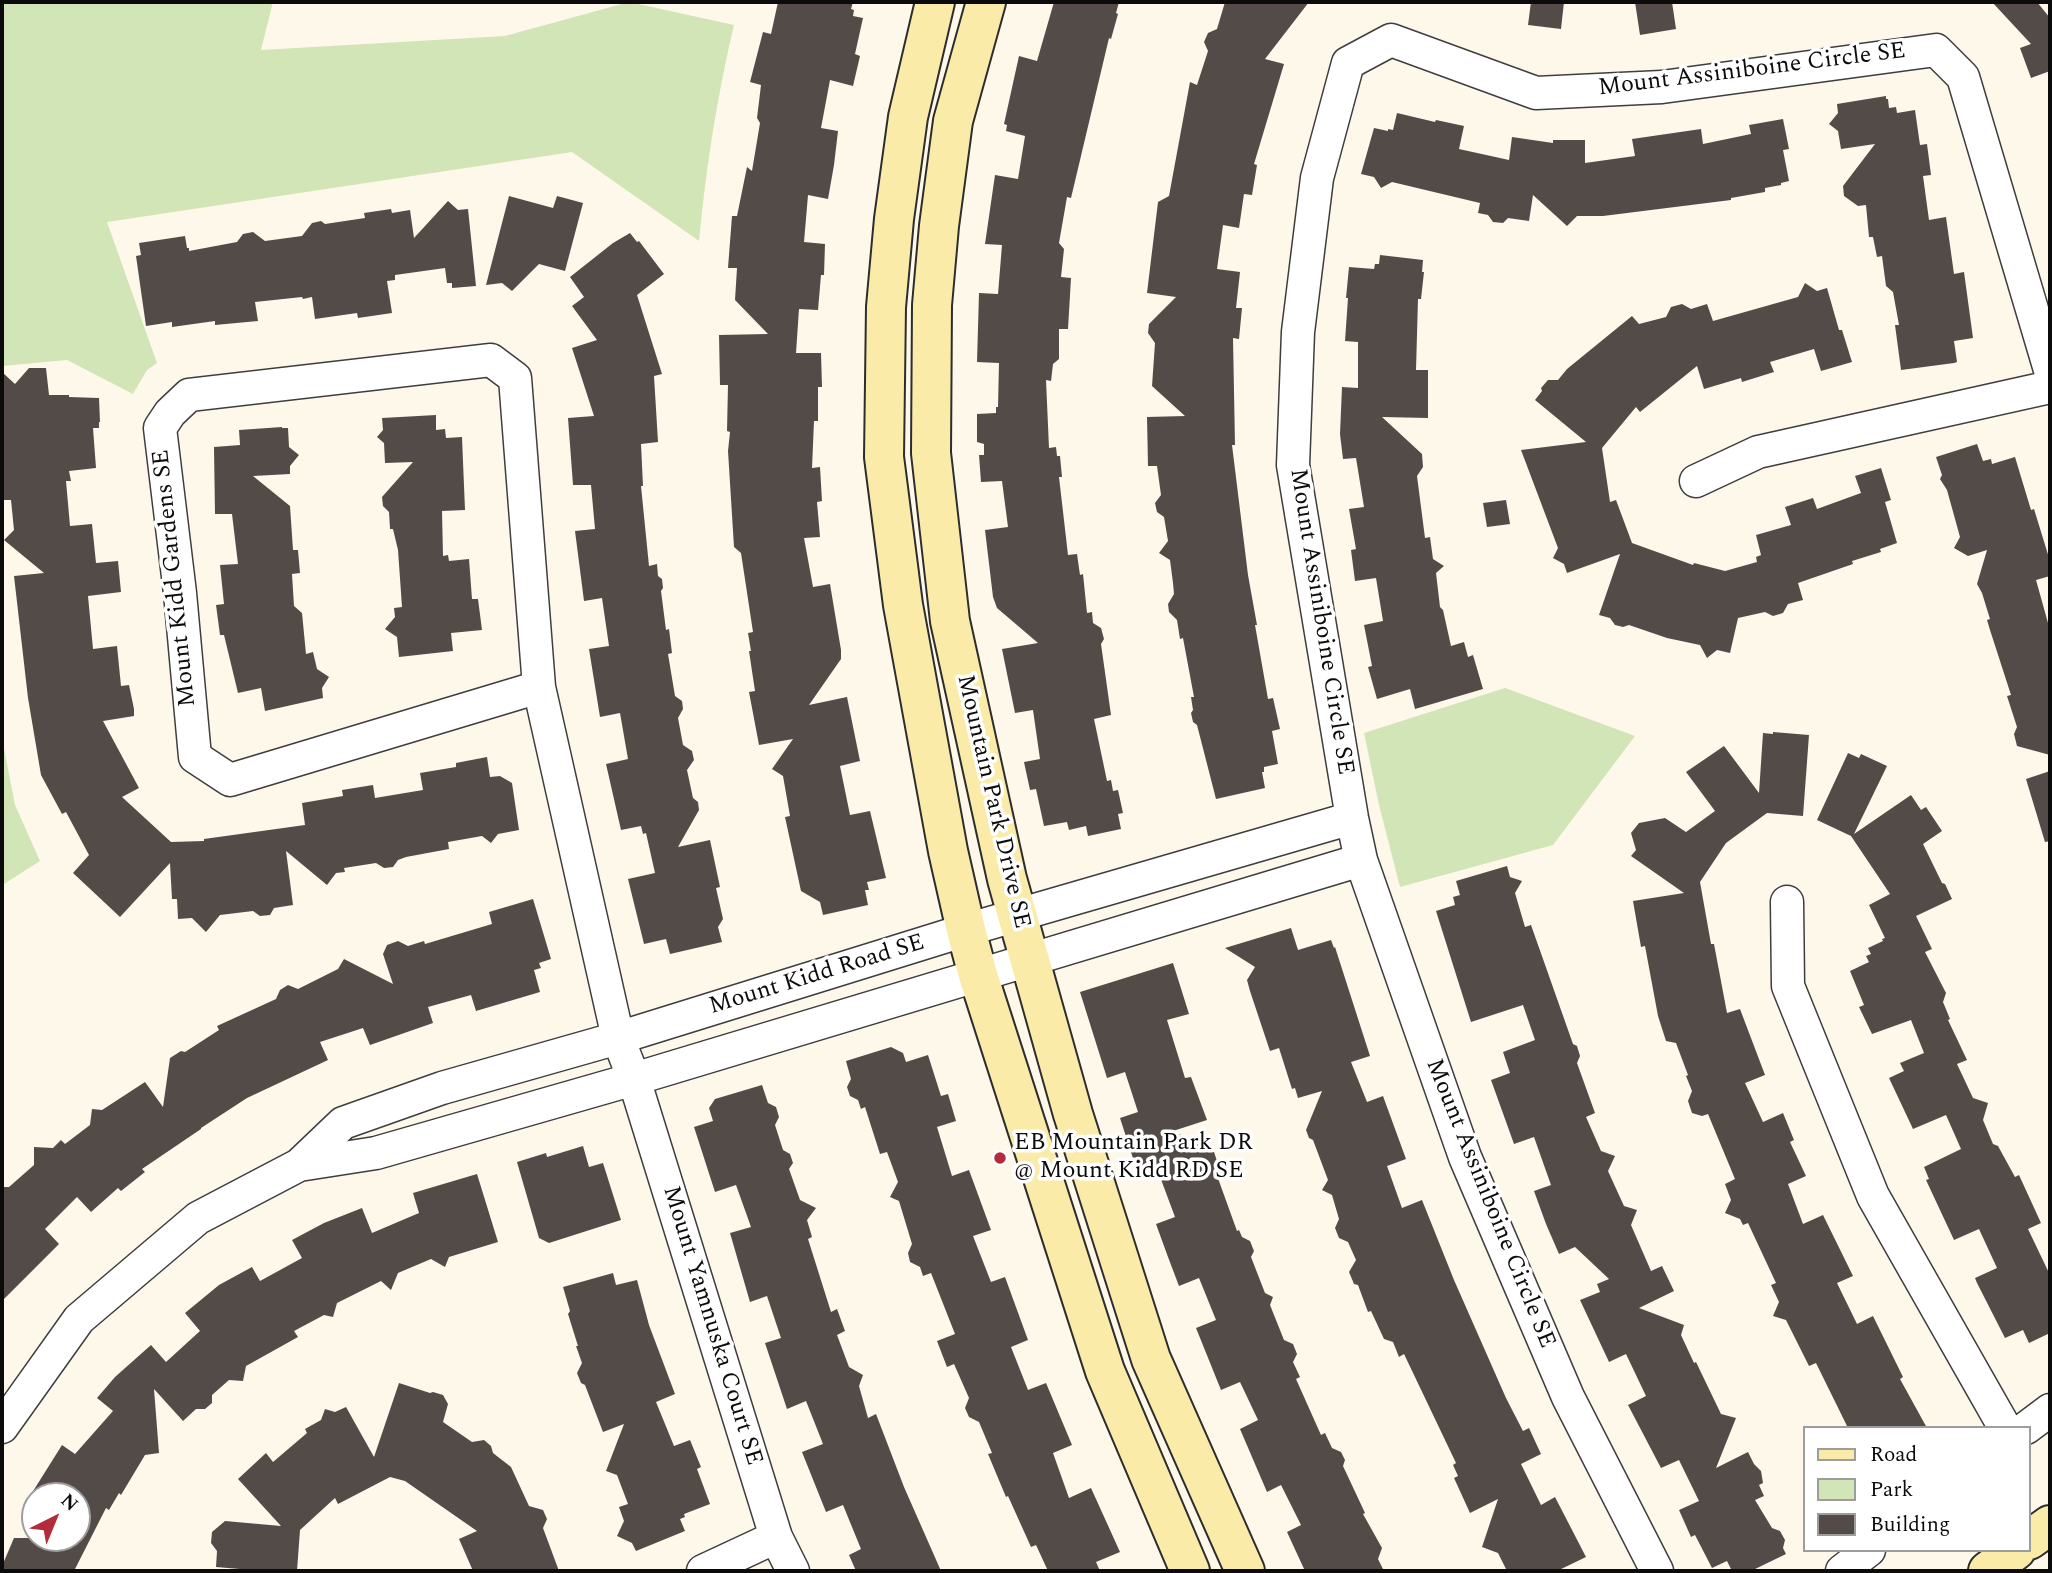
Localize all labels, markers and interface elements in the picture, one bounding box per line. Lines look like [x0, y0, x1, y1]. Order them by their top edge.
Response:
street label: Mount Assiniboine Circle SE [1597, 38, 1907, 104]
street label: Mount Kidd Gardens SE [148, 448, 204, 708]
street label: Mount Assiniboine Circle SE [1282, 467, 1358, 777]
street label: Mountain Park Drive SE [949, 672, 1035, 932]
street label: Mount Kidd Road SE [706, 930, 928, 1022]
street label: Mount Assiniboine Circle SE [1418, 1055, 1560, 1353]
place label: EB Mountain Park DR @ Mount Kidd RD SE [1014, 1130, 1253, 1186]
marker: EB Mountain Park DR @ Mount Kidd RD SE [992, 1150, 1008, 1166]
street label: Mount Yamnuska Court SE [655, 1183, 767, 1469]
legend [1804, 1426, 2031, 1552]
text: Road [1870, 1439, 1917, 1471]
text: Park [1870, 1474, 1913, 1506]
north arrow [21, 1482, 91, 1552]
text: N [54, 1487, 85, 1519]
text: Building [1870, 1509, 1950, 1541]

